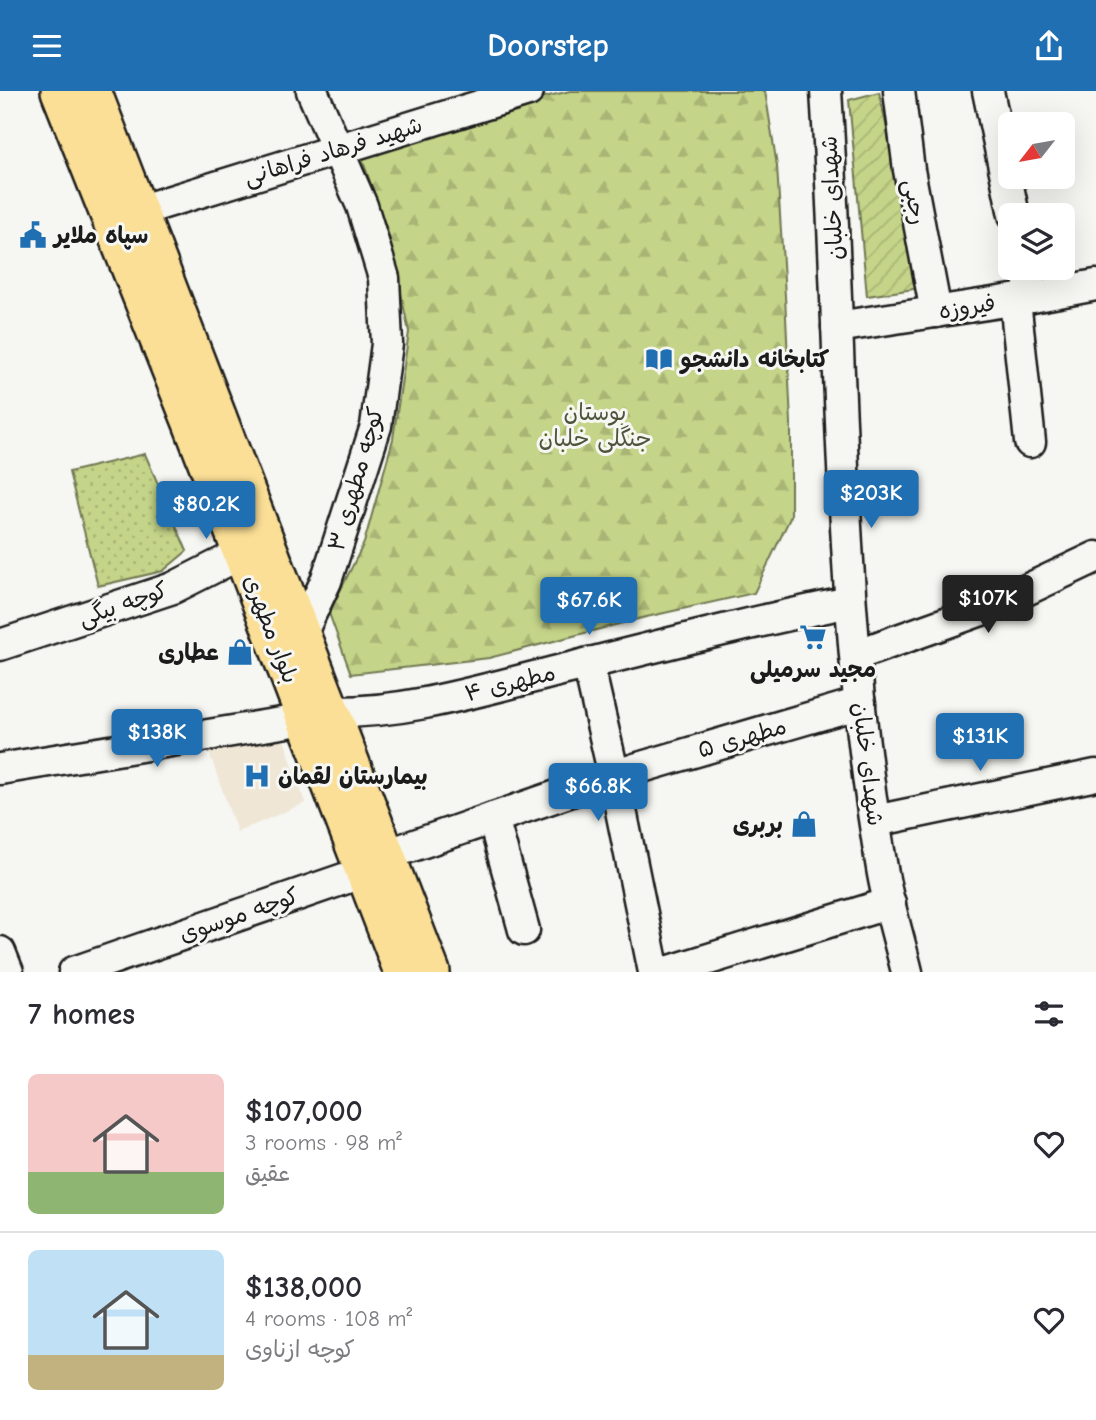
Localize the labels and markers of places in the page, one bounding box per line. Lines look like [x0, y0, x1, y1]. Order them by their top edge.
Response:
public building icon: سپاه ملایر [18, 220, 48, 250]
place label: سپاه ملایر [52, 222, 148, 250]
library icon: کتابخانه دانشجو [644, 344, 674, 374]
place label: کتابخانه دانشجو [679, 346, 830, 374]
pin: $203K [822, 471, 920, 530]
pin: $80.2K [149, 482, 263, 541]
pin: $107K [939, 575, 1037, 635]
pin: $67.6K [532, 577, 646, 637]
supermarket icon: مجید سرمیلی [798, 622, 828, 652]
shop icon: عطاری [225, 637, 255, 667]
place label: عطاری [158, 639, 219, 666]
place label: مجید سرمیلی [750, 656, 876, 684]
pin: $138K [108, 709, 206, 769]
pin: $131K [931, 713, 1029, 773]
hospital icon: بیمارستان لقمان [242, 761, 272, 791]
place label: بیمارستان لقمان [278, 763, 428, 790]
pin: $66.8K [541, 763, 655, 823]
shop icon: بربری [789, 809, 819, 839]
place label: بربری [733, 811, 783, 838]

